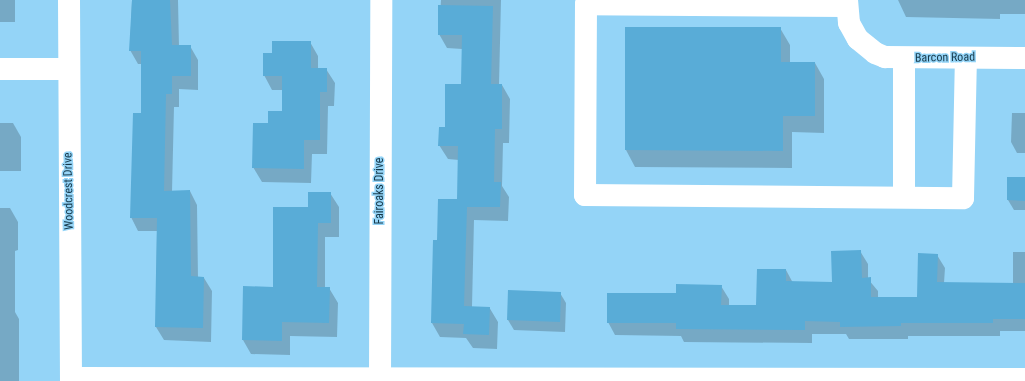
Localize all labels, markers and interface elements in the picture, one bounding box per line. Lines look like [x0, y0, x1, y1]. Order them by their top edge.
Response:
street label: Barcon Road [915, 50, 975, 66]
street label: Woodcrest Drive [61, 152, 77, 230]
street label: Fairoaks Drive [373, 158, 387, 224]

